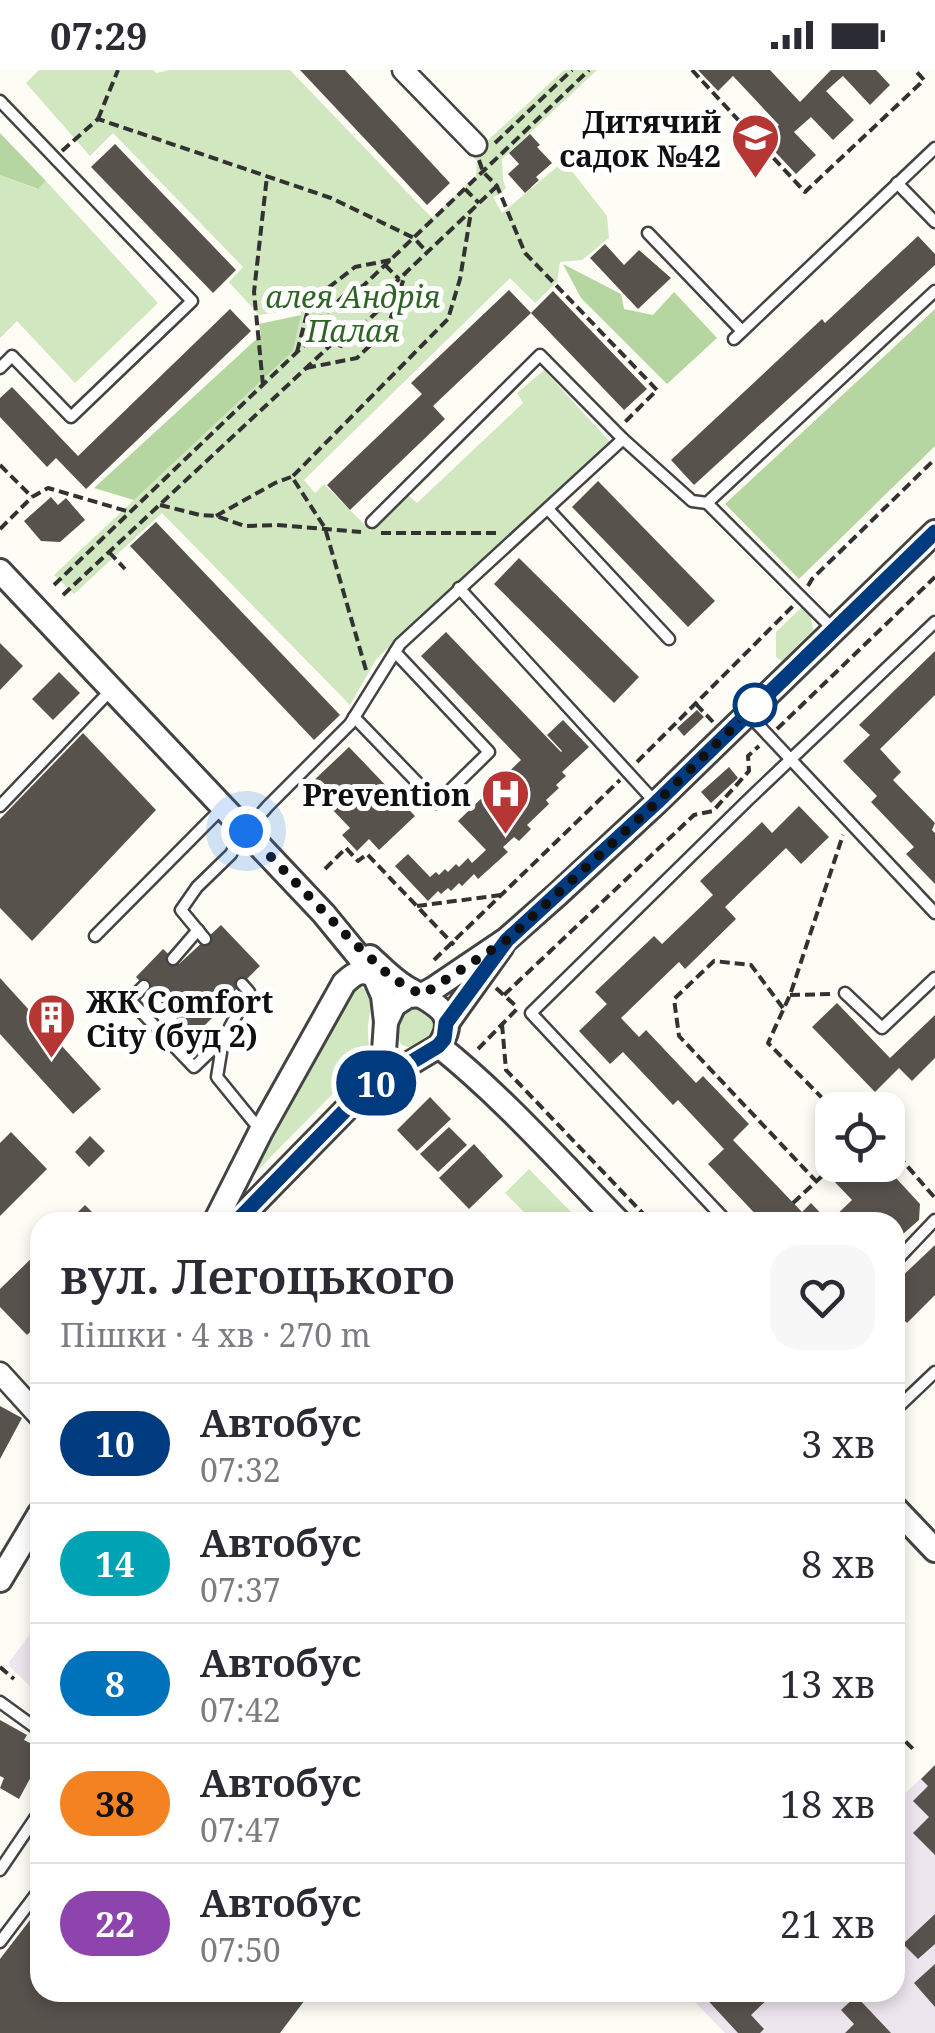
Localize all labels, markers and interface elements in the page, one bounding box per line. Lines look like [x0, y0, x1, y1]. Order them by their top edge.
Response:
text: 07:29 [50, 9, 147, 61]
place label: Дитячий садок №42 [560, 101, 721, 176]
school or university icon: Дитячий садок №42 [730, 112, 782, 180]
park label: алея Андрія Палая [266, 276, 440, 351]
unlabelled marker [734, 684, 776, 726]
hospital icon: Prevention [480, 768, 532, 836]
place label: Prevention [303, 774, 471, 815]
your location [221, 806, 271, 856]
place label: ЖК Comfort City (буд 2) [86, 981, 273, 1056]
building icon: ЖК Comfort City (буд 2) [25, 992, 77, 1060]
line badge: 10 [331, 1050, 421, 1116]
text: 10 [356, 1060, 396, 1107]
map controls [815, 1092, 905, 1182]
button: locate [815, 1092, 905, 1182]
text: вул. Легоцького [60, 1243, 455, 1308]
button: heart [770, 1245, 875, 1350]
text: Пішки · 4 хв · 270 m [60, 1313, 371, 1356]
text: Автобус [200, 1396, 361, 1448]
text: 3 хв [801, 1417, 875, 1469]
text: 10 [95, 1420, 135, 1467]
text: 07:32 [200, 1448, 281, 1491]
text: Автобус [200, 1516, 361, 1568]
text: 8 хв [801, 1537, 875, 1589]
text: 14 [95, 1540, 135, 1587]
text: 07:37 [200, 1568, 281, 1611]
text: Автобус [200, 1636, 361, 1688]
text: 13 хв [780, 1657, 875, 1709]
text: 8 [105, 1660, 125, 1707]
text: 07:42 [200, 1688, 281, 1731]
text: Автобус [200, 1756, 361, 1808]
text: 18 хв [780, 1777, 875, 1829]
text: 38 [95, 1780, 135, 1827]
text: 07:47 [200, 1808, 281, 1851]
text: Автобус [200, 1876, 361, 1928]
text: 21 хв [780, 1897, 875, 1949]
text: 22 [95, 1900, 135, 1947]
text: 07:50 [200, 1928, 281, 1971]

